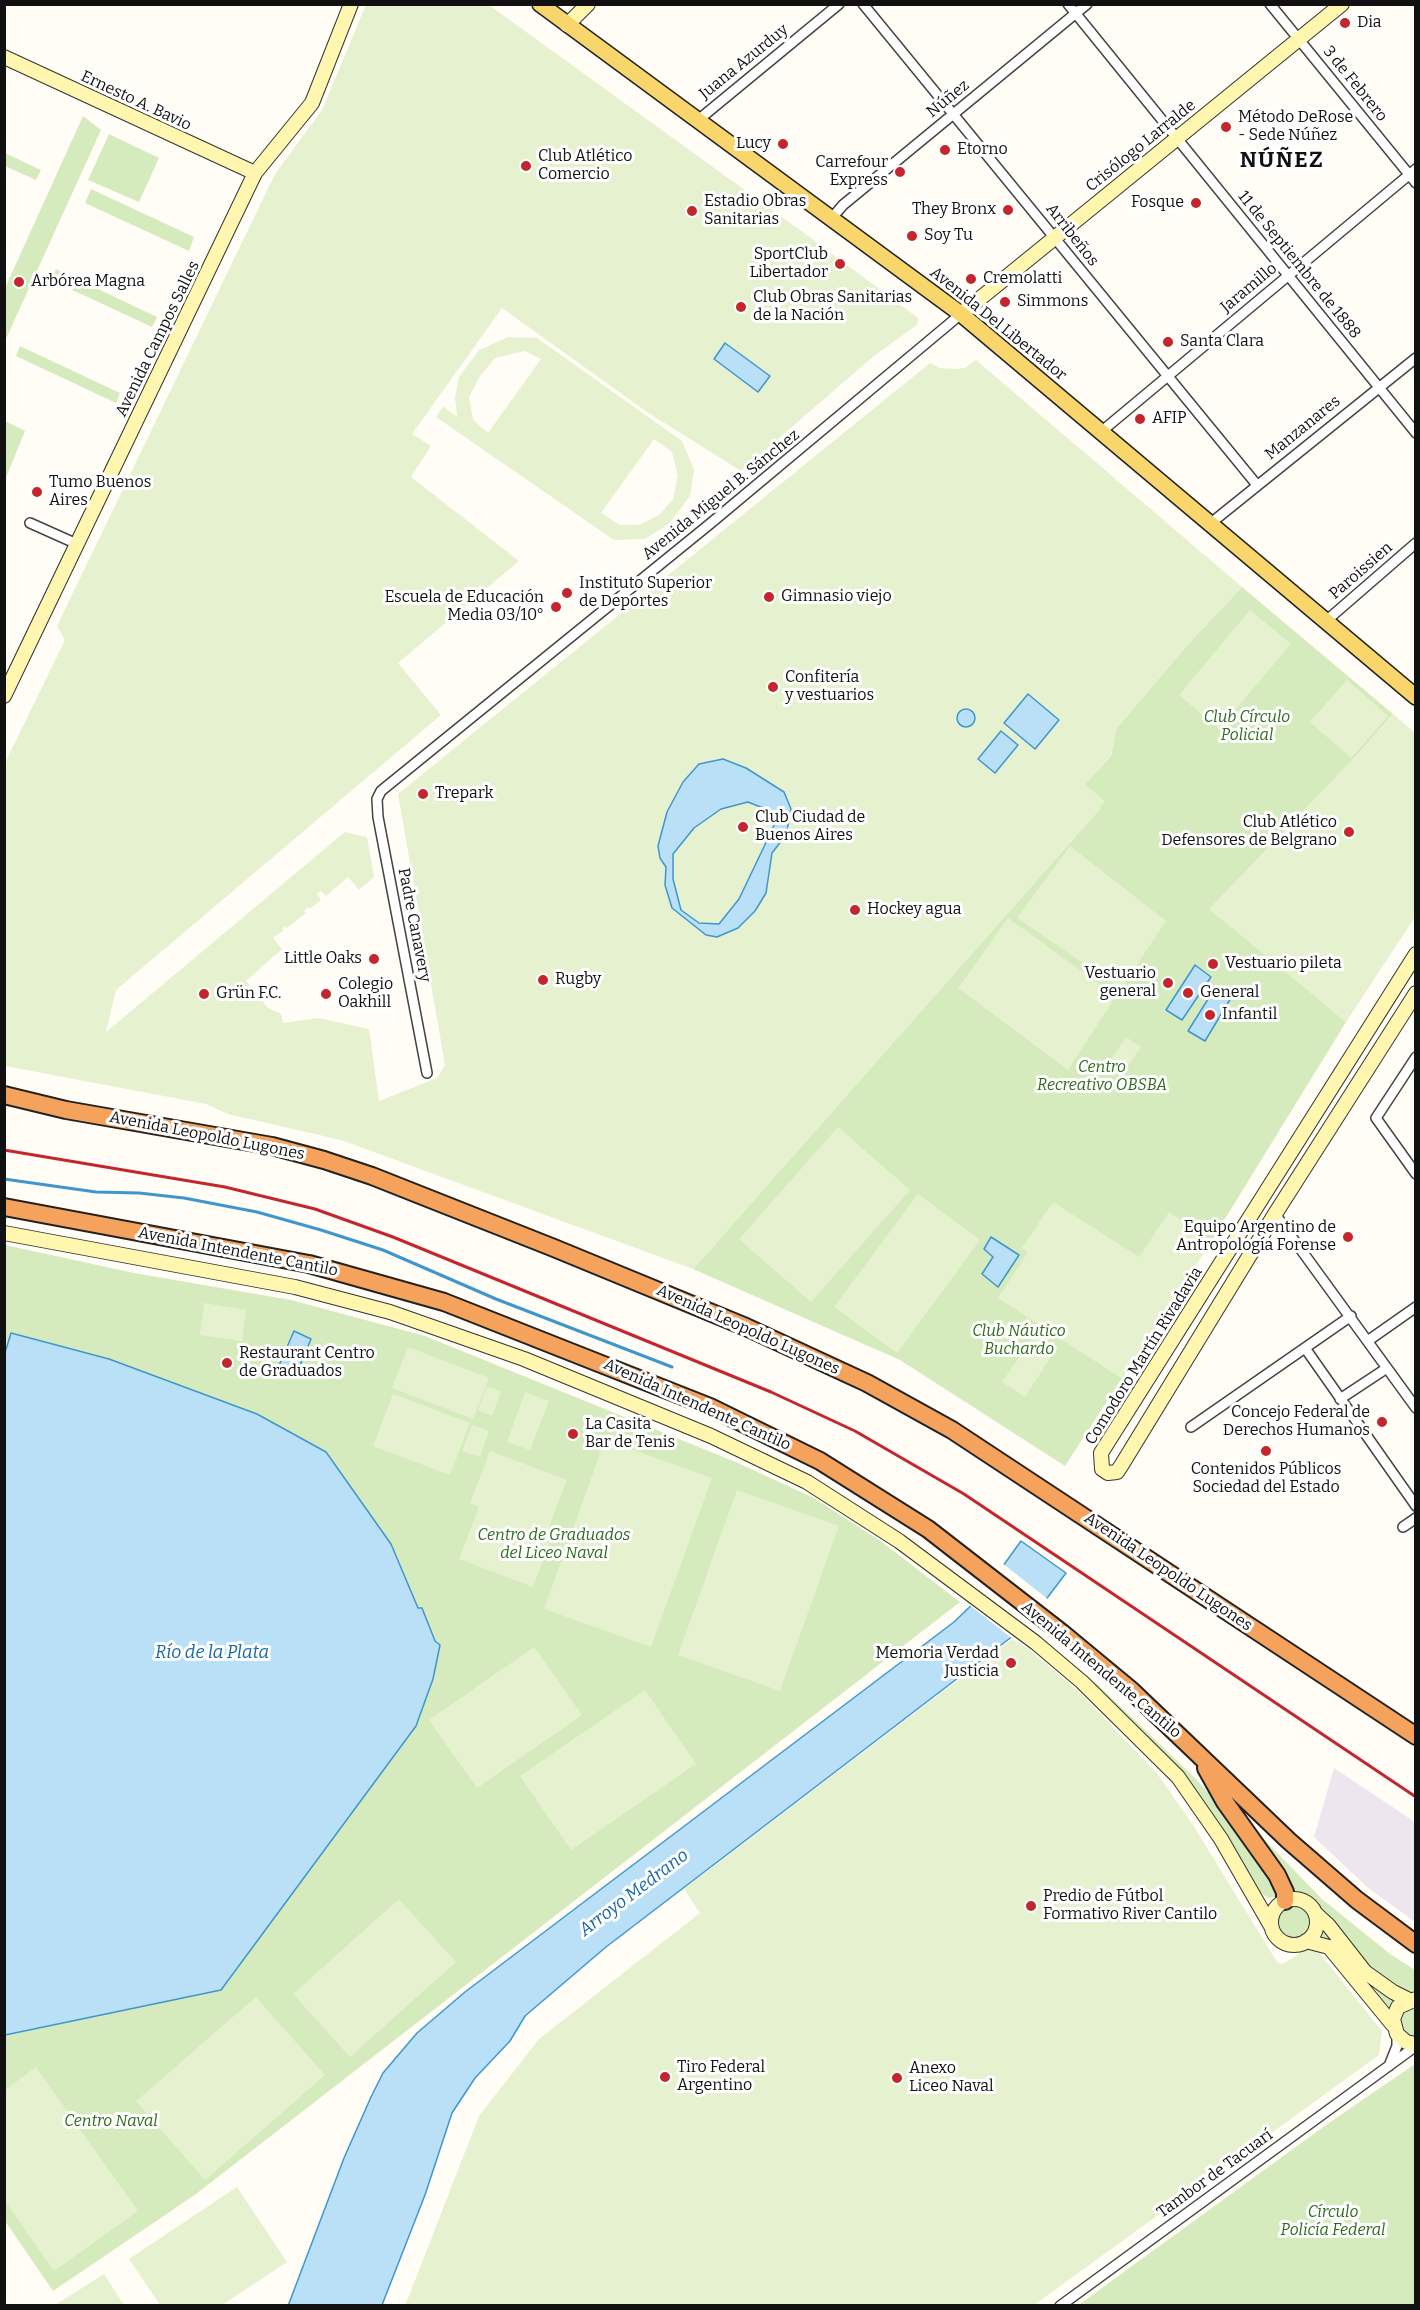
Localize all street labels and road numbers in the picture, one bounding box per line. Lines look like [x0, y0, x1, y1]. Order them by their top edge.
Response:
street label: Juana Azurduy [696, 20, 792, 104]
street label: 3 de Febrero [1319, 42, 1391, 126]
street label: Ernesto A. Bavio [78, 67, 194, 135]
street label: Núñez [923, 76, 973, 122]
street label: Crisólogo Larralde [1082, 96, 1200, 196]
street label: 11 de Septiembre de 1888 [1233, 187, 1365, 343]
street label: Arribeños [1042, 200, 1102, 270]
street label: Avenida Campos Salles [112, 258, 204, 420]
street label: Jaramillo [1217, 259, 1281, 317]
street label: Avenida Del Libertador [926, 263, 1070, 385]
street label: Manzanares [1261, 392, 1345, 464]
street label: Avenida Miguel B. Sánchez [639, 426, 803, 564]
street label: Paroissien [1325, 538, 1397, 604]
street label: Padre Canavery [394, 866, 434, 984]
street label: Avenida Leopoldo Lugones [108, 1108, 306, 1164]
street label: Avenida Intendente Cantilo [137, 1223, 339, 1281]
street label: Comodoro Martín Rivadavia [1081, 1264, 1207, 1448]
street label: Avenida Leopoldo Lugones [653, 1281, 843, 1379]
street label: Avenida Intendente Cantilo [600, 1355, 794, 1455]
street label: Avenida Leopoldo Lugones [1080, 1509, 1256, 1635]
street label: Avenida Intendente Cantilo [1017, 1597, 1185, 1743]
street label: Tambor de Tacuarí [1153, 2126, 1277, 2222]

